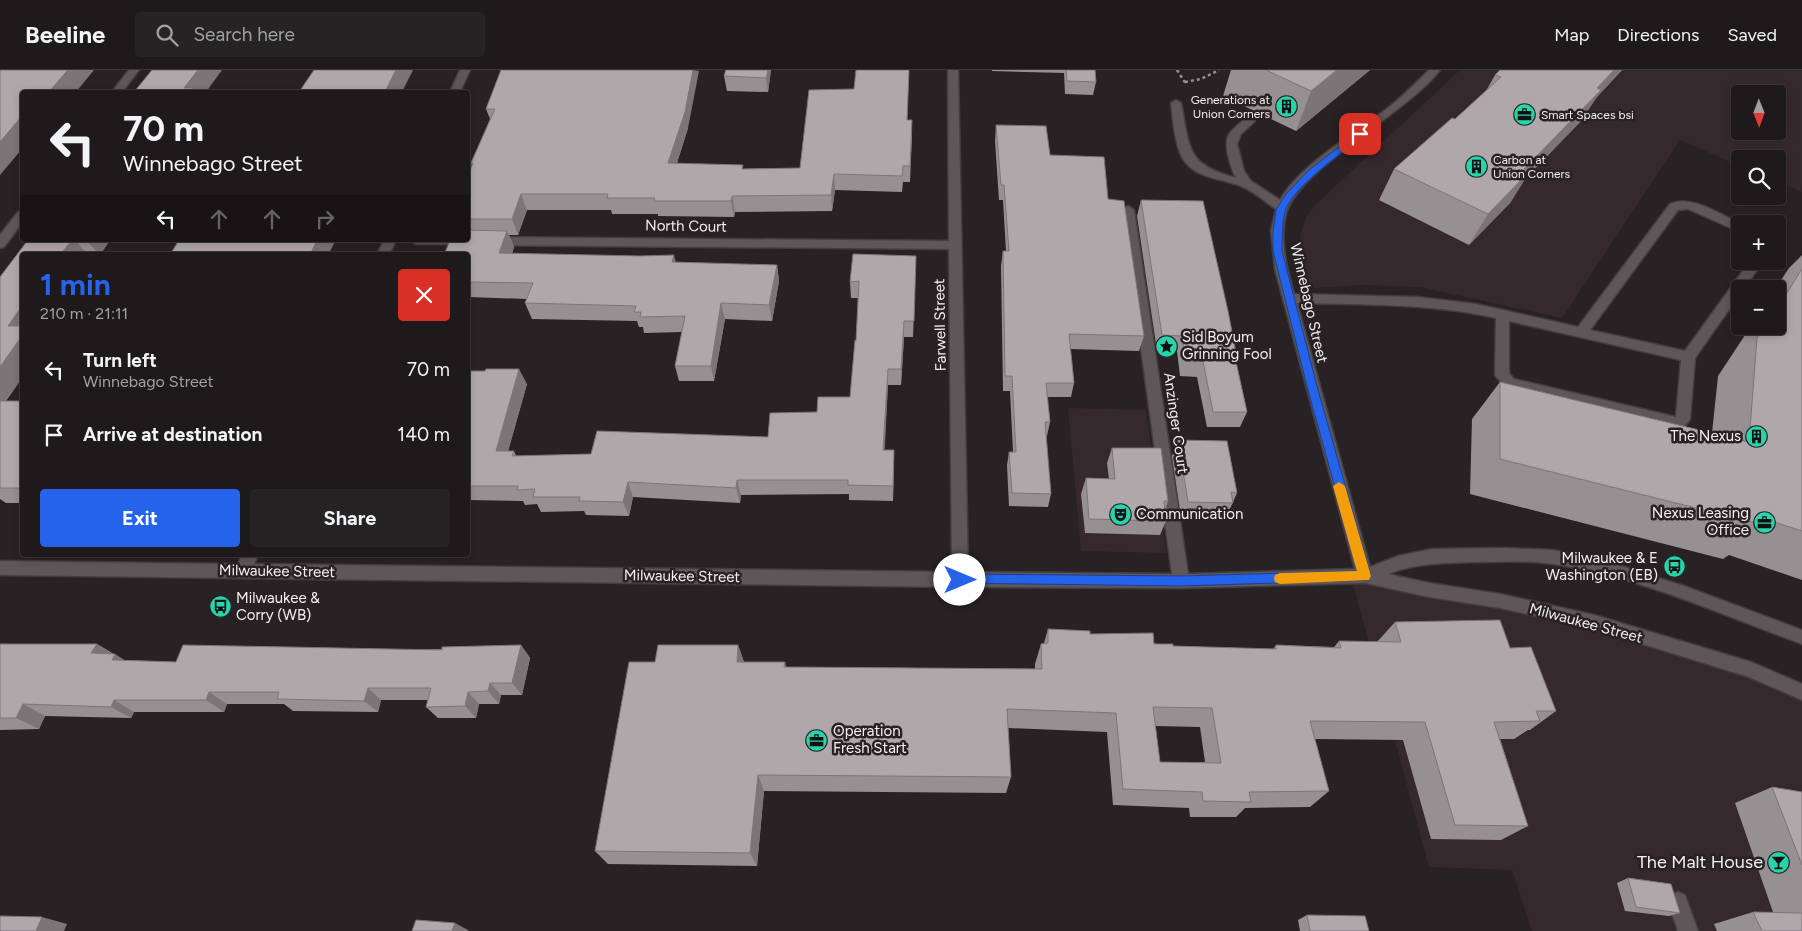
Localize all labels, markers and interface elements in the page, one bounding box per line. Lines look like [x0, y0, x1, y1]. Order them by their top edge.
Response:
search box [135, 12, 485, 57]
text: Beeline [25, 20, 105, 49]
icon: search [153, 21, 181, 49]
text: Search here [193, 23, 295, 46]
text: Map [1554, 24, 1589, 46]
text: Directions [1617, 24, 1699, 46]
text: Saved [1727, 24, 1777, 46]
north arrow [1731, 85, 1786, 140]
map controls [1731, 85, 1786, 335]
place label: Generations at Union Corners [1191, 93, 1270, 121]
building icon: Generations at Union Corners [1274, 95, 1298, 119]
office icon: Smart Spaces bsi [1513, 103, 1537, 127]
text: 70 m [123, 108, 204, 150]
place label: Smart Spaces bsi [1541, 108, 1634, 122]
icon: left [40, 110, 105, 175]
pin [1339, 113, 1381, 155]
icon: arrive [1346, 120, 1374, 148]
text: Winnebago Street [123, 150, 303, 177]
button: search [1731, 150, 1786, 205]
place label: Carbon at Union Corners [1493, 153, 1571, 181]
building icon: Carbon at Union Corners [1465, 155, 1489, 179]
icon: left [152, 205, 180, 233]
icon: ahead [205, 205, 233, 233]
icon: ahead [258, 205, 286, 233]
icon: right [311, 205, 339, 233]
button: + [1731, 215, 1786, 270]
street label: North Court [645, 216, 727, 236]
street label: Winnebago Street [1286, 241, 1332, 365]
text: 1 min [40, 266, 111, 303]
button: close [398, 269, 450, 321]
street label: Farwell Street [930, 278, 950, 372]
button: − [1731, 280, 1786, 335]
text: 210 m · 21:11 [40, 304, 128, 323]
place label: Sid Boyum Grinning Fool [1182, 328, 1272, 363]
place icon: Sid Boyum Grinning Fool [1154, 334, 1178, 358]
text: Turn left [83, 349, 157, 372]
icon: left [40, 356, 68, 384]
text: 70 m [407, 358, 450, 381]
street label: Anzinger Court [1160, 371, 1192, 475]
text: Winnebago Street [83, 372, 214, 391]
icon: arrive [40, 421, 68, 449]
text: Arrive at destination [83, 423, 262, 446]
text: 140 m [397, 423, 450, 446]
building icon: The Nexus [1745, 424, 1769, 448]
place label: The Nexus [1670, 427, 1741, 445]
button: Exit [40, 489, 240, 547]
button: Share [250, 489, 450, 547]
theatre icon: Communication [1108, 502, 1132, 526]
place label: Nexus Leasing Office [1652, 504, 1749, 539]
place label: Communication [1136, 505, 1243, 523]
office icon: Nexus Leasing Office [1753, 510, 1777, 534]
place label: Milwaukee & E Washington (EB) [1546, 549, 1658, 584]
position arrow [933, 553, 985, 605]
bus stop icon: Milwaukee & E Washington (EB) [1662, 555, 1686, 579]
street label: Milwaukee Street [219, 561, 336, 581]
street label: Milwaukee Street [624, 566, 741, 586]
place label: Milwaukee & Corry (WB) [236, 589, 320, 624]
bus stop icon: Milwaukee & Corry (WB) [208, 595, 232, 619]
street label: Milwaukee Street [1528, 599, 1645, 647]
place label: Operation Fresh Start [833, 722, 907, 757]
office icon: Operation Fresh Start [805, 728, 829, 752]
bar icon: The Malt House [1767, 850, 1791, 874]
place label: The Malt House [1637, 851, 1763, 873]

